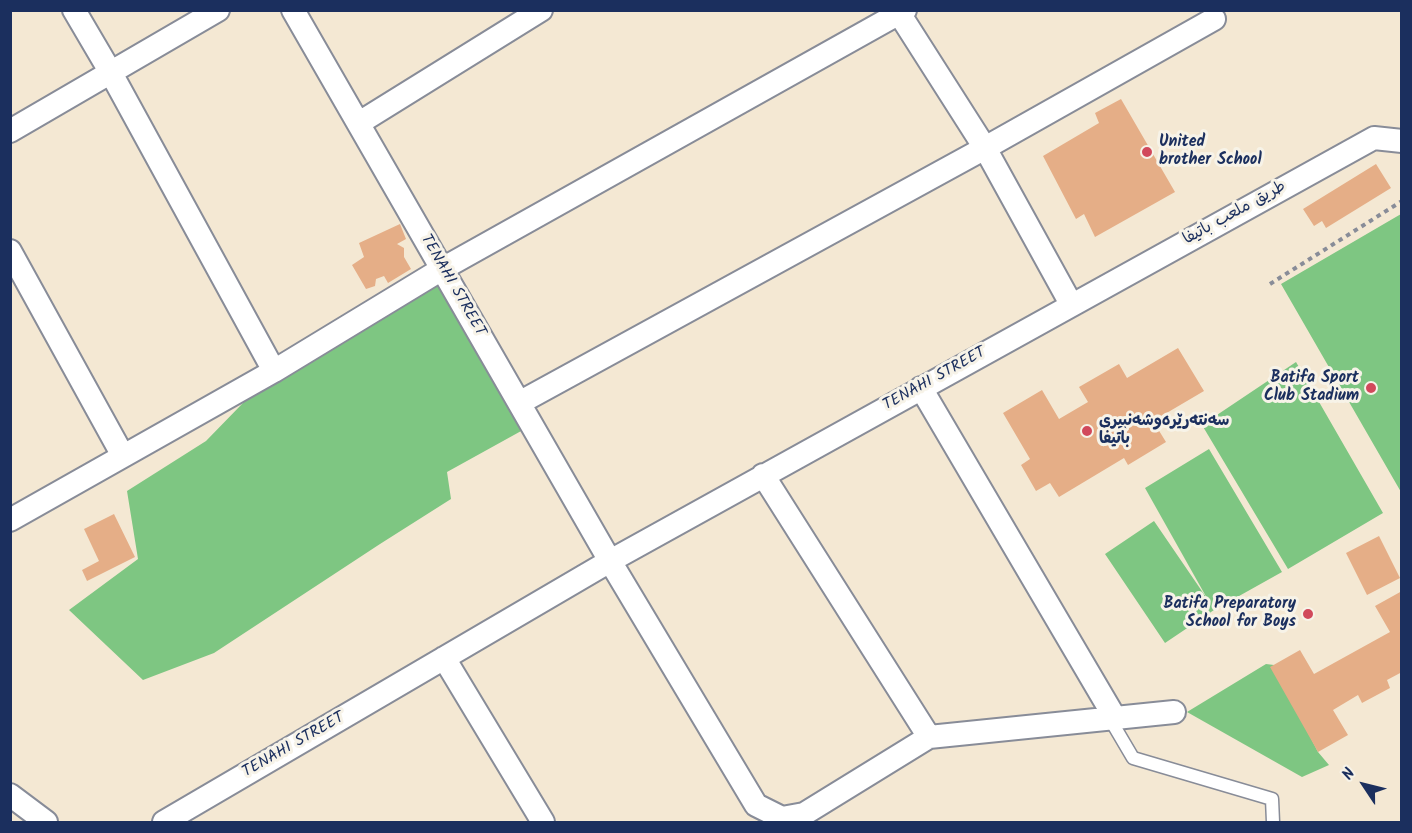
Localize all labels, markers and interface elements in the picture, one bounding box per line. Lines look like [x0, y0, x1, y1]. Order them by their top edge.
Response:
place label: United brother School [1159, 133, 1262, 171]
marker: United brother School [1140, 145, 1154, 159]
street label: طريق ملعب باتيفا [1180, 178, 1290, 250]
street label: TENAHI STREET [415, 232, 489, 340]
street label: TENAHI STREET [880, 344, 990, 416]
place label: Batifa Sport Club Stadium [1264, 369, 1359, 407]
marker: Batifa Sport Club Stadium [1364, 381, 1378, 395]
place label: سه‌نته‌رێره‌وشه‌نبيرى باتيفا [1099, 412, 1229, 450]
marker: سه‌نته‌رێره‌وشه‌نبيرى باتيفا [1080, 424, 1094, 438]
place label: Batifa Preparatory School for Boys [1163, 595, 1296, 633]
marker: Batifa Preparatory School for Boys [1301, 607, 1315, 621]
street label: TENAHI STREET [240, 709, 348, 783]
north arrow [1334, 755, 1394, 815]
text: N [1336, 763, 1362, 786]

